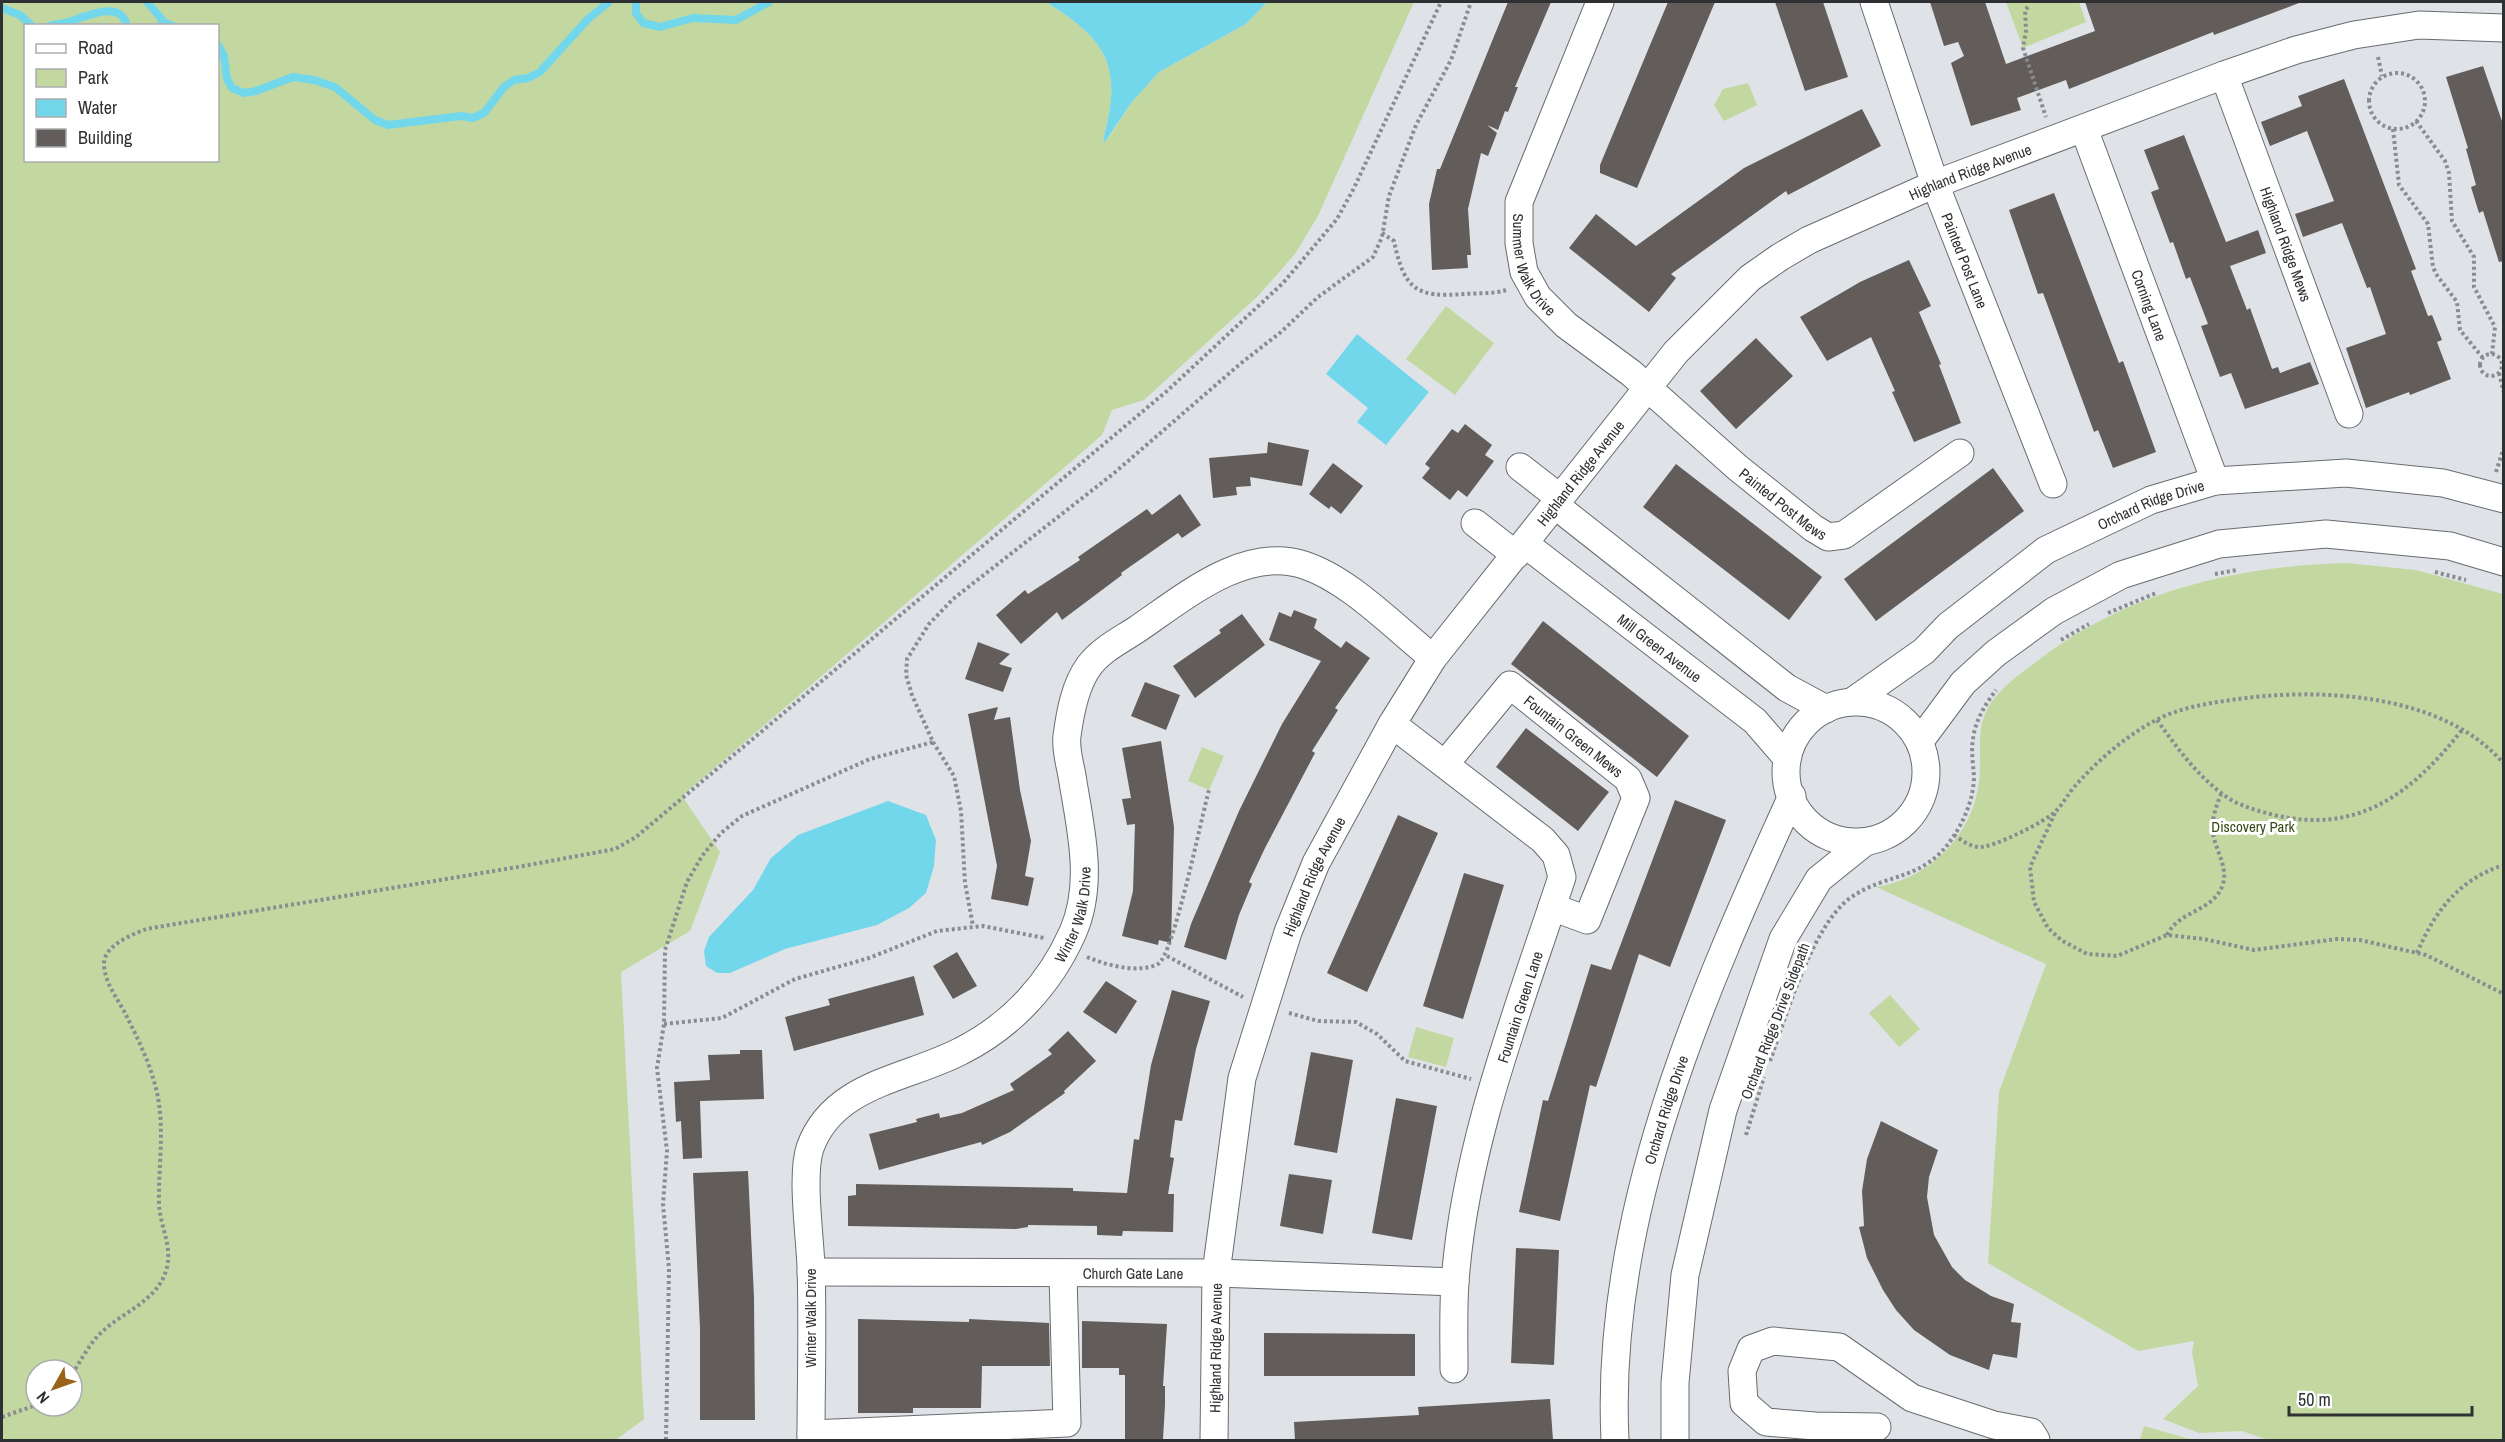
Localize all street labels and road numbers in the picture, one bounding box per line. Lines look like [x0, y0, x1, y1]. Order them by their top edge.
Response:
street label: Highland Ridge Avenue [1905, 138, 2034, 205]
street label: Highland Ridge Mews [2255, 183, 2317, 304]
street label: Painted Post Lane [1937, 209, 1993, 311]
street label: Summer Walk Drive [1508, 213, 1561, 320]
street label: Corning Lane [2127, 267, 2172, 344]
street label: Highland Ridge Avenue [1532, 415, 1629, 530]
street label: Painted Post Mews [1735, 463, 1831, 545]
street label: Orchard Ridge Drive [2094, 474, 2207, 535]
street label: Mill Green Avenue [1613, 609, 1706, 687]
street label: Fountain Green Mews [1520, 690, 1628, 782]
street label: Highland Ridge Avenue [1277, 813, 1350, 939]
street label: Winter Walk Drive [1049, 866, 1095, 966]
street label: Orchard Ridge Drive Sidepath [1735, 940, 1815, 1102]
street label: Fountain Green Lane [1492, 948, 1548, 1066]
street label: Orchard Ridge Drive [1639, 1052, 1693, 1167]
street label: Church Gate Lane [1083, 1262, 1183, 1283]
street label: Winter Walk Drive [800, 1268, 821, 1368]
street label: Highland Ridge Avenue [1204, 1283, 1226, 1413]

